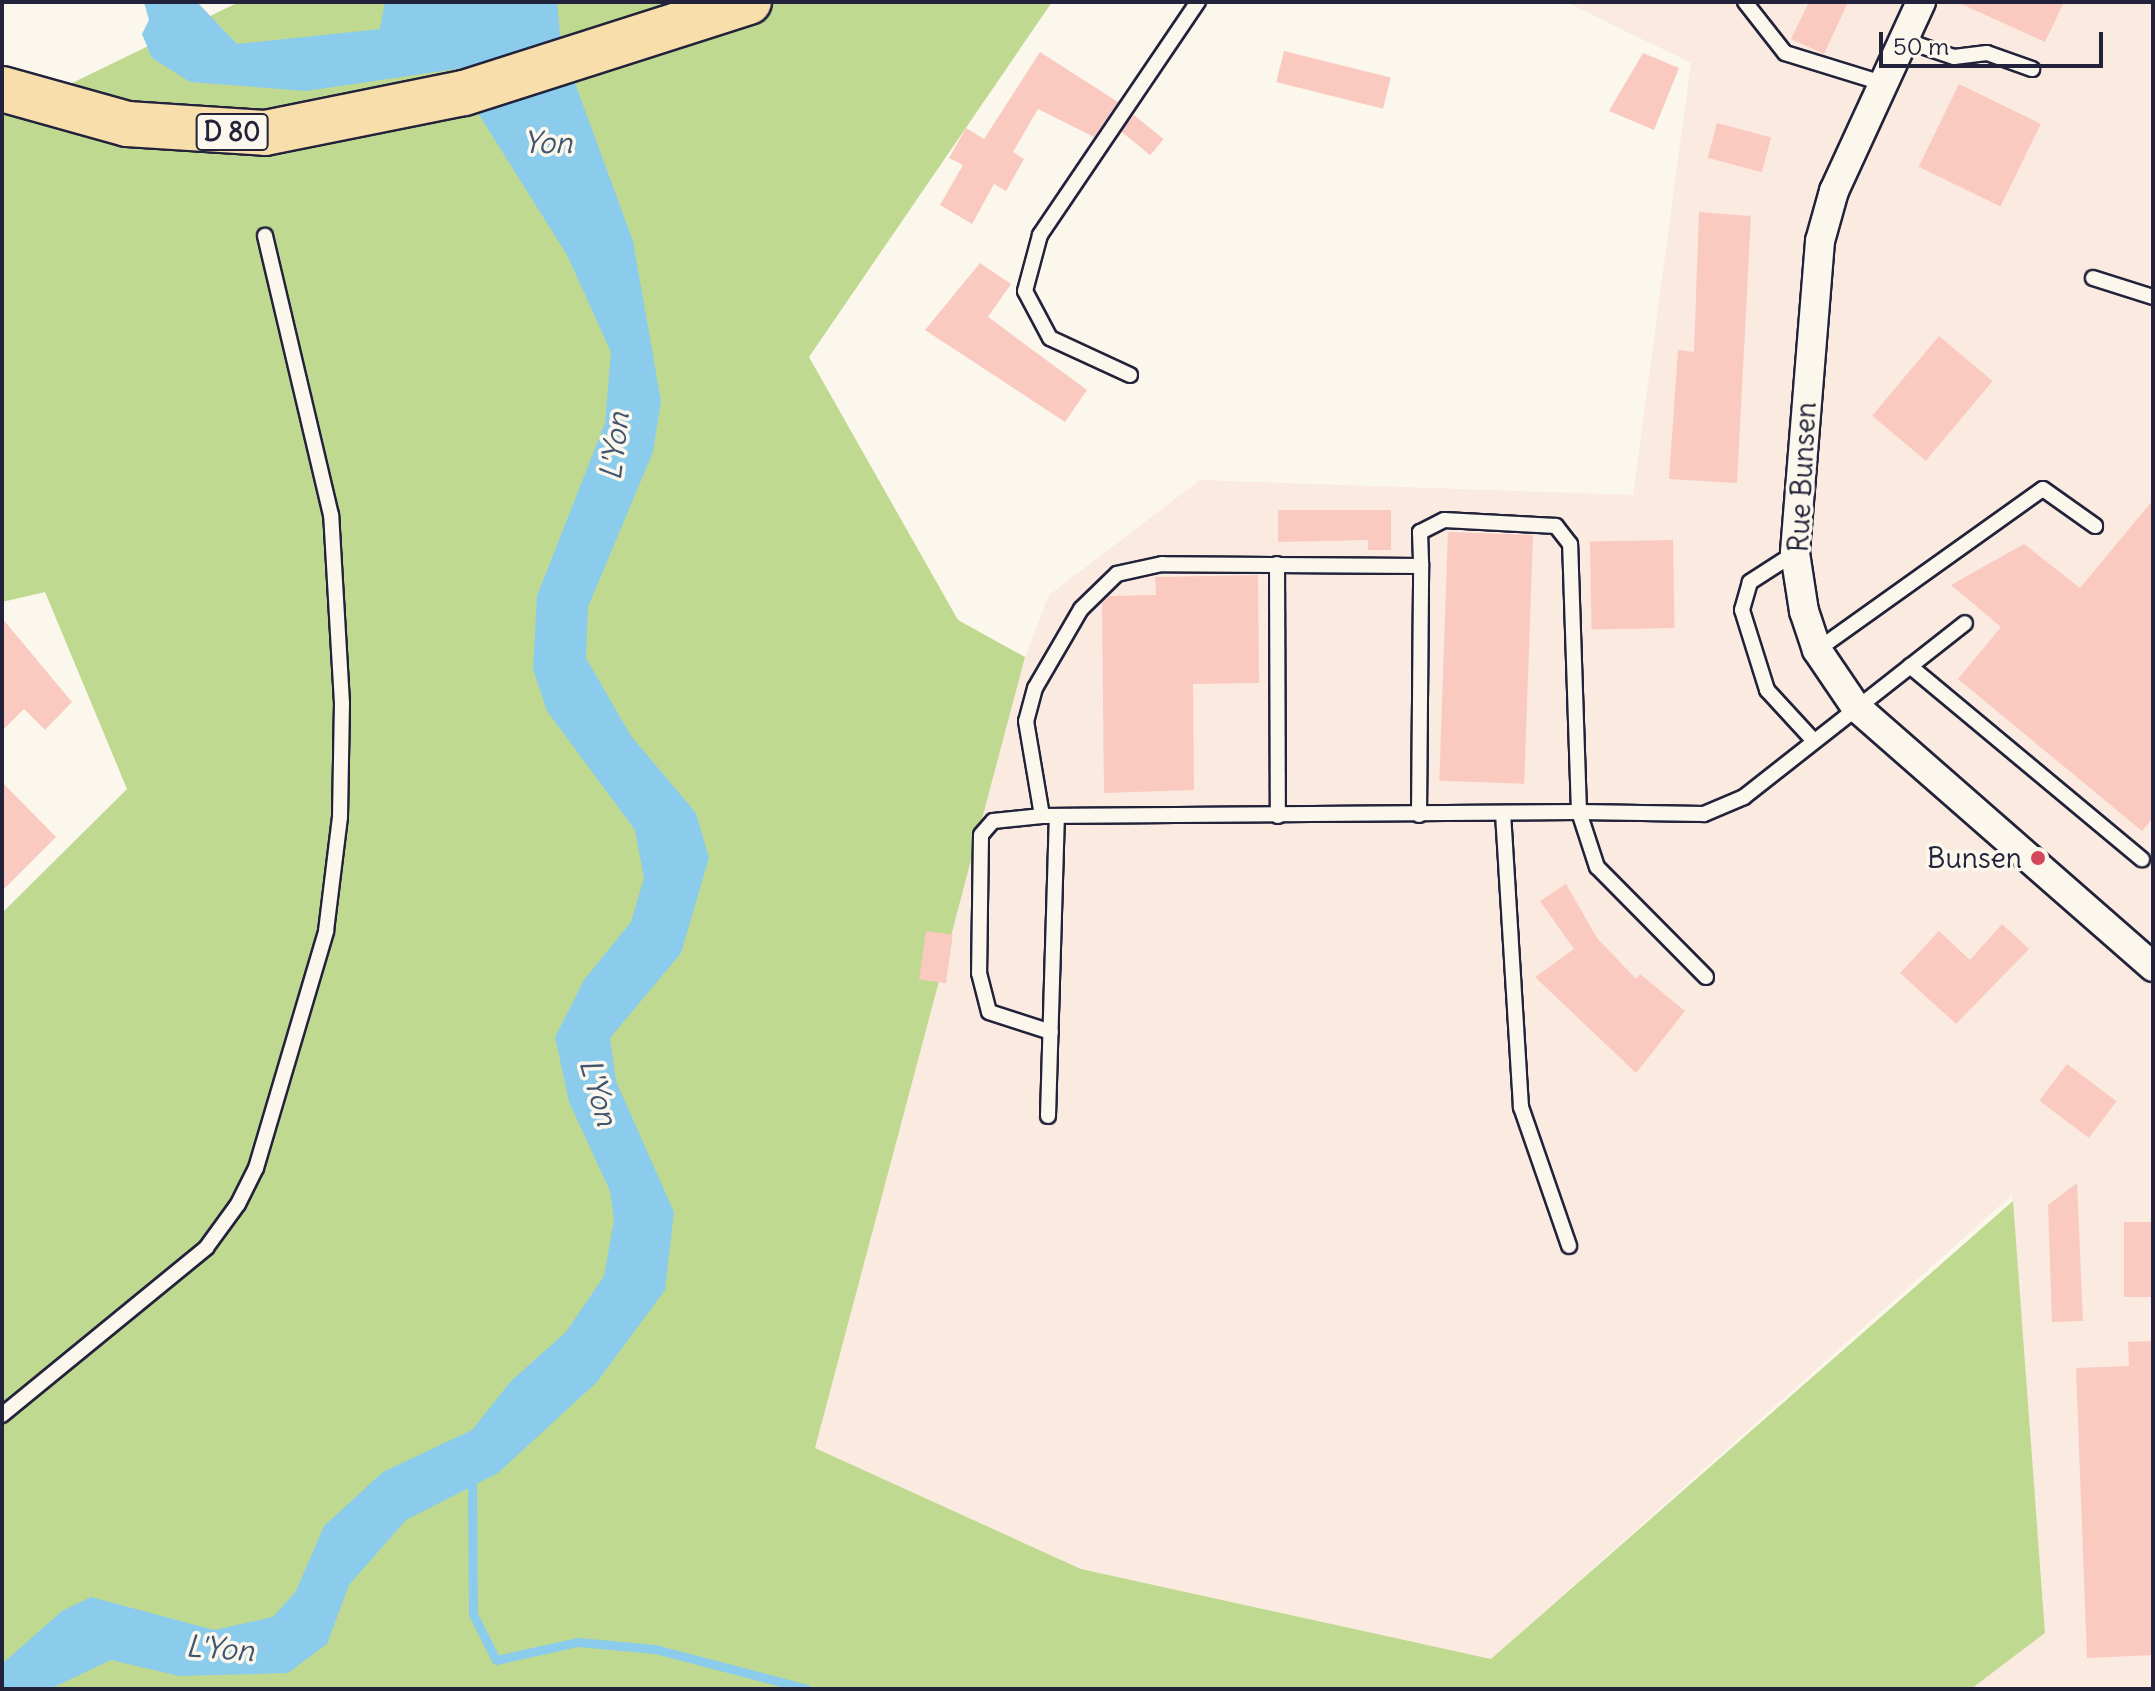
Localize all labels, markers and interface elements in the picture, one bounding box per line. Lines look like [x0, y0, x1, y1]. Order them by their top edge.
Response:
scale bar [1883, 16, 2107, 66]
text: 50 m [1893, 31, 1949, 61]
road number: D 80 [194, 110, 270, 154]
water label: Yon [524, 124, 572, 160]
street label: Rue Bunsen [1781, 401, 1823, 553]
water label: L'Yon [592, 410, 636, 482]
place label: Bunsen [1927, 841, 2022, 875]
marker: Bunsen [2029, 849, 2047, 867]
water label: L'Yon [572, 1054, 626, 1130]
water label: L'Yon [185, 1628, 255, 1668]

